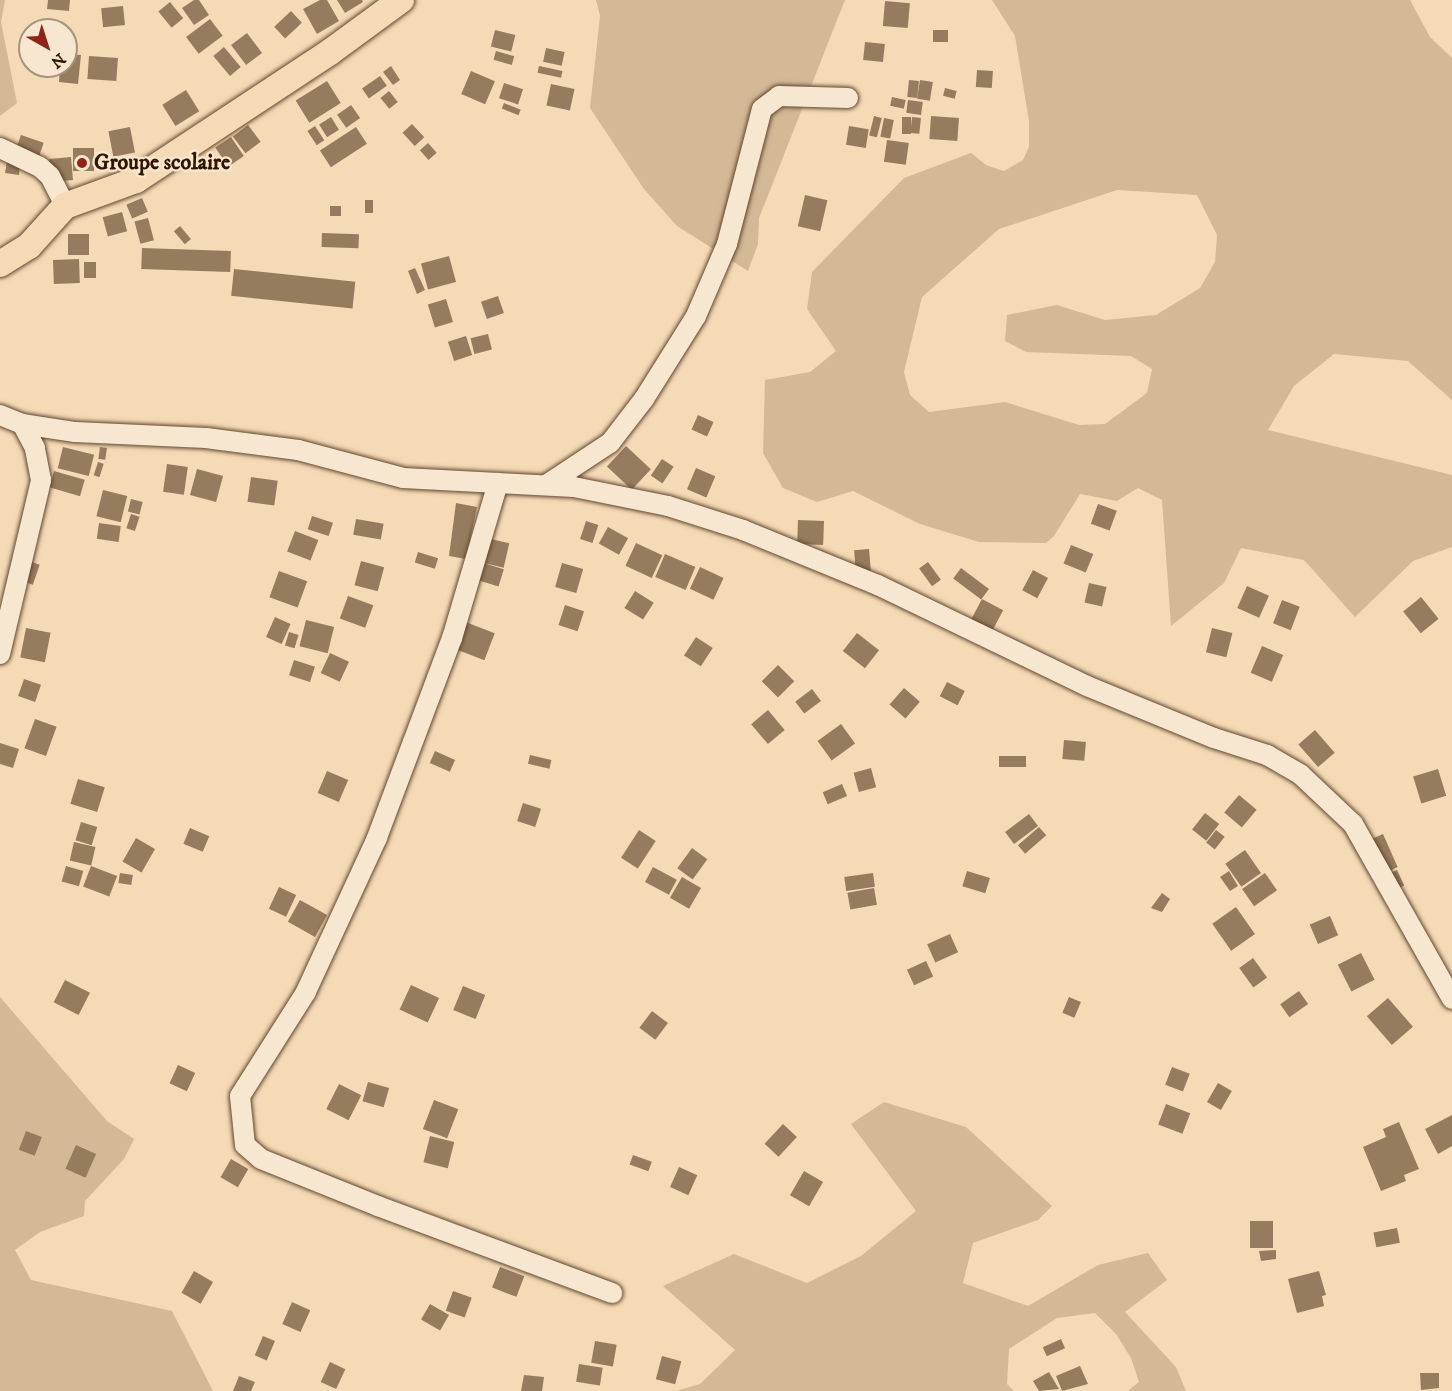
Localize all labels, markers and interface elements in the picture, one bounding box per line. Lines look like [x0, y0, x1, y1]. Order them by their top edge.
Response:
north arrow [18, 18, 78, 78]
text: N [47, 49, 69, 72]
place label: Groupe scolaire [94, 150, 230, 176]
marker: Groupe scolaire [75, 156, 89, 170]

